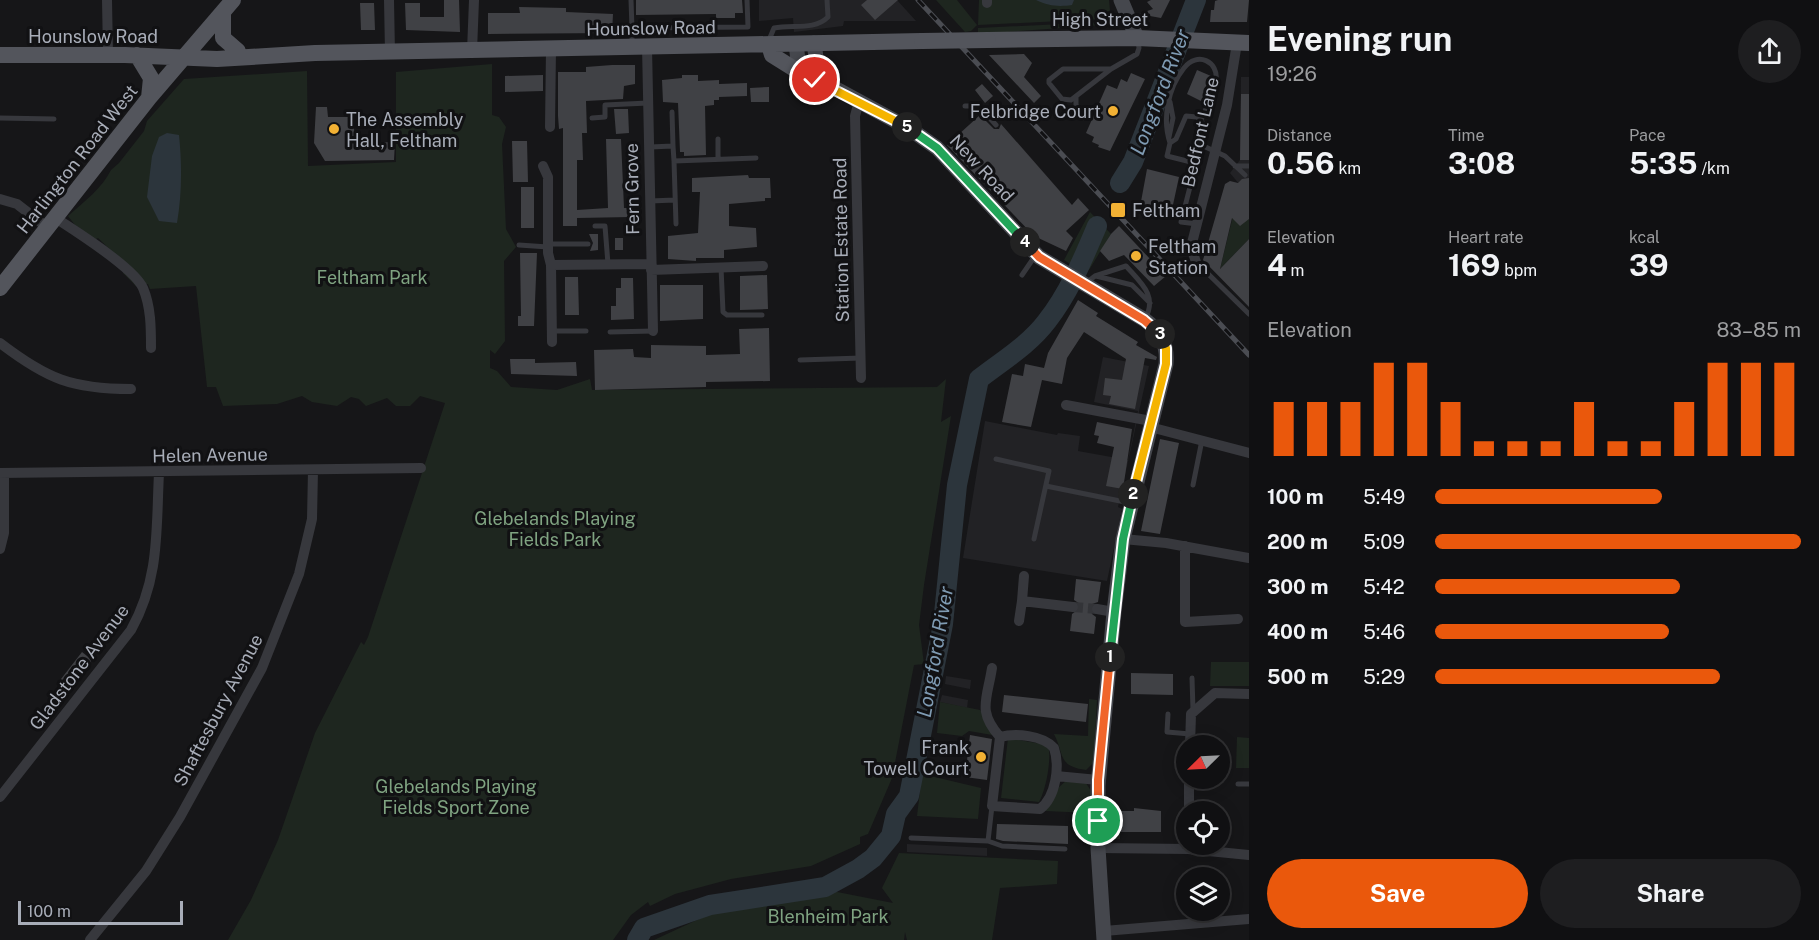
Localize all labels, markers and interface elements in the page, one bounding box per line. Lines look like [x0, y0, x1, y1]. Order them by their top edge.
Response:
street label: High Street [1052, 9, 1148, 30]
street label: Hounslow Road [586, 16, 716, 40]
text: Evening run [1267, 20, 1452, 58]
button: share [1738, 20, 1801, 83]
water label: Longford River [1125, 25, 1195, 158]
street label: Hounslow Road [28, 26, 158, 47]
pin [789, 54, 840, 105]
text: 19:26 [1267, 62, 1317, 86]
icon: check [798, 63, 831, 96]
street label: Bedfont Lane [1177, 75, 1223, 189]
street label: Harlington Road West [12, 80, 142, 238]
place label: Felbridge Court [970, 101, 1101, 122]
marker: Felbridge Court [1106, 104, 1120, 118]
place label: The Assembly Hall, Feltham [346, 109, 464, 151]
pin: 5 [892, 112, 922, 142]
text: 5 [902, 117, 912, 136]
marker: The Assembly Hall, Feltham [327, 122, 341, 136]
text: Distance [1267, 126, 1332, 145]
text: Time [1448, 126, 1484, 145]
text: Pace [1629, 126, 1666, 145]
street label: New Road [946, 130, 1018, 206]
street label: Fern Grove [621, 143, 643, 235]
text: 0.56 [1267, 145, 1335, 181]
text: 3:08 [1448, 145, 1515, 181]
text: 5:35 [1629, 145, 1698, 181]
street label: Station Estate Road [829, 157, 853, 323]
text: km [1335, 159, 1361, 178]
text: /km [1698, 159, 1730, 178]
place label: Feltham [1132, 200, 1200, 221]
marker: Feltham [1109, 201, 1127, 219]
pin: 4 [1010, 227, 1040, 257]
text: Elevation [1267, 228, 1335, 247]
text: Heart rate [1448, 228, 1524, 247]
text: kcal [1629, 228, 1660, 247]
text: 4 [1020, 232, 1030, 251]
place label: Feltham Station [1148, 236, 1216, 278]
text: 4 [1267, 247, 1287, 283]
text: 169 [1448, 247, 1500, 283]
text: 39 [1629, 247, 1669, 283]
marker: Feltham Station [1129, 249, 1143, 263]
text: m [1287, 261, 1304, 280]
text: bpm [1500, 261, 1537, 280]
park label: Feltham Park [316, 267, 428, 288]
text: Elevation [1267, 318, 1352, 342]
text: 83–85 m [1717, 318, 1801, 342]
pin: 3 [1145, 319, 1175, 349]
text: 3 [1155, 324, 1165, 343]
street label: Helen Avenue [152, 443, 268, 467]
pin: 2 [1118, 479, 1148, 509]
text: 2 [1128, 484, 1138, 503]
text: 100 m [1267, 485, 1324, 509]
text: 5:49 [1363, 485, 1405, 509]
park label: Glebelands Playing Fields Park [474, 508, 636, 550]
text: 200 m [1267, 530, 1328, 554]
text: 5:09 [1363, 530, 1405, 554]
text: 300 m [1267, 575, 1328, 599]
text: 5:42 [1363, 575, 1405, 599]
water label: Longford River [912, 584, 958, 719]
street label: Gladstone Avenue [25, 600, 133, 734]
text: 400 m [1267, 620, 1328, 644]
text: 5:46 [1363, 620, 1405, 644]
street label: Shaftesbury Avenue [169, 630, 267, 790]
pin: 1 [1095, 642, 1125, 672]
text: 1 [1107, 647, 1113, 666]
text: 500 m [1267, 665, 1329, 689]
text: 5:29 [1363, 665, 1405, 689]
north arrow [1176, 735, 1230, 789]
map controls [1176, 735, 1230, 921]
place label: Frank Towell Court [864, 737, 969, 779]
marker: Frank Towell Court [974, 750, 988, 764]
park label: Glebelands Playing Fields Sport Zone [375, 776, 537, 818]
pin [1072, 795, 1123, 846]
button: locate [1176, 801, 1230, 855]
icon: arrive [1081, 804, 1114, 837]
button: Save [1267, 859, 1528, 928]
button: Share [1540, 859, 1801, 928]
button: layers [1176, 867, 1230, 921]
scale bar [18, 898, 183, 926]
text: 100 m [27, 902, 71, 921]
park label: Blenheim Park [767, 906, 889, 927]

